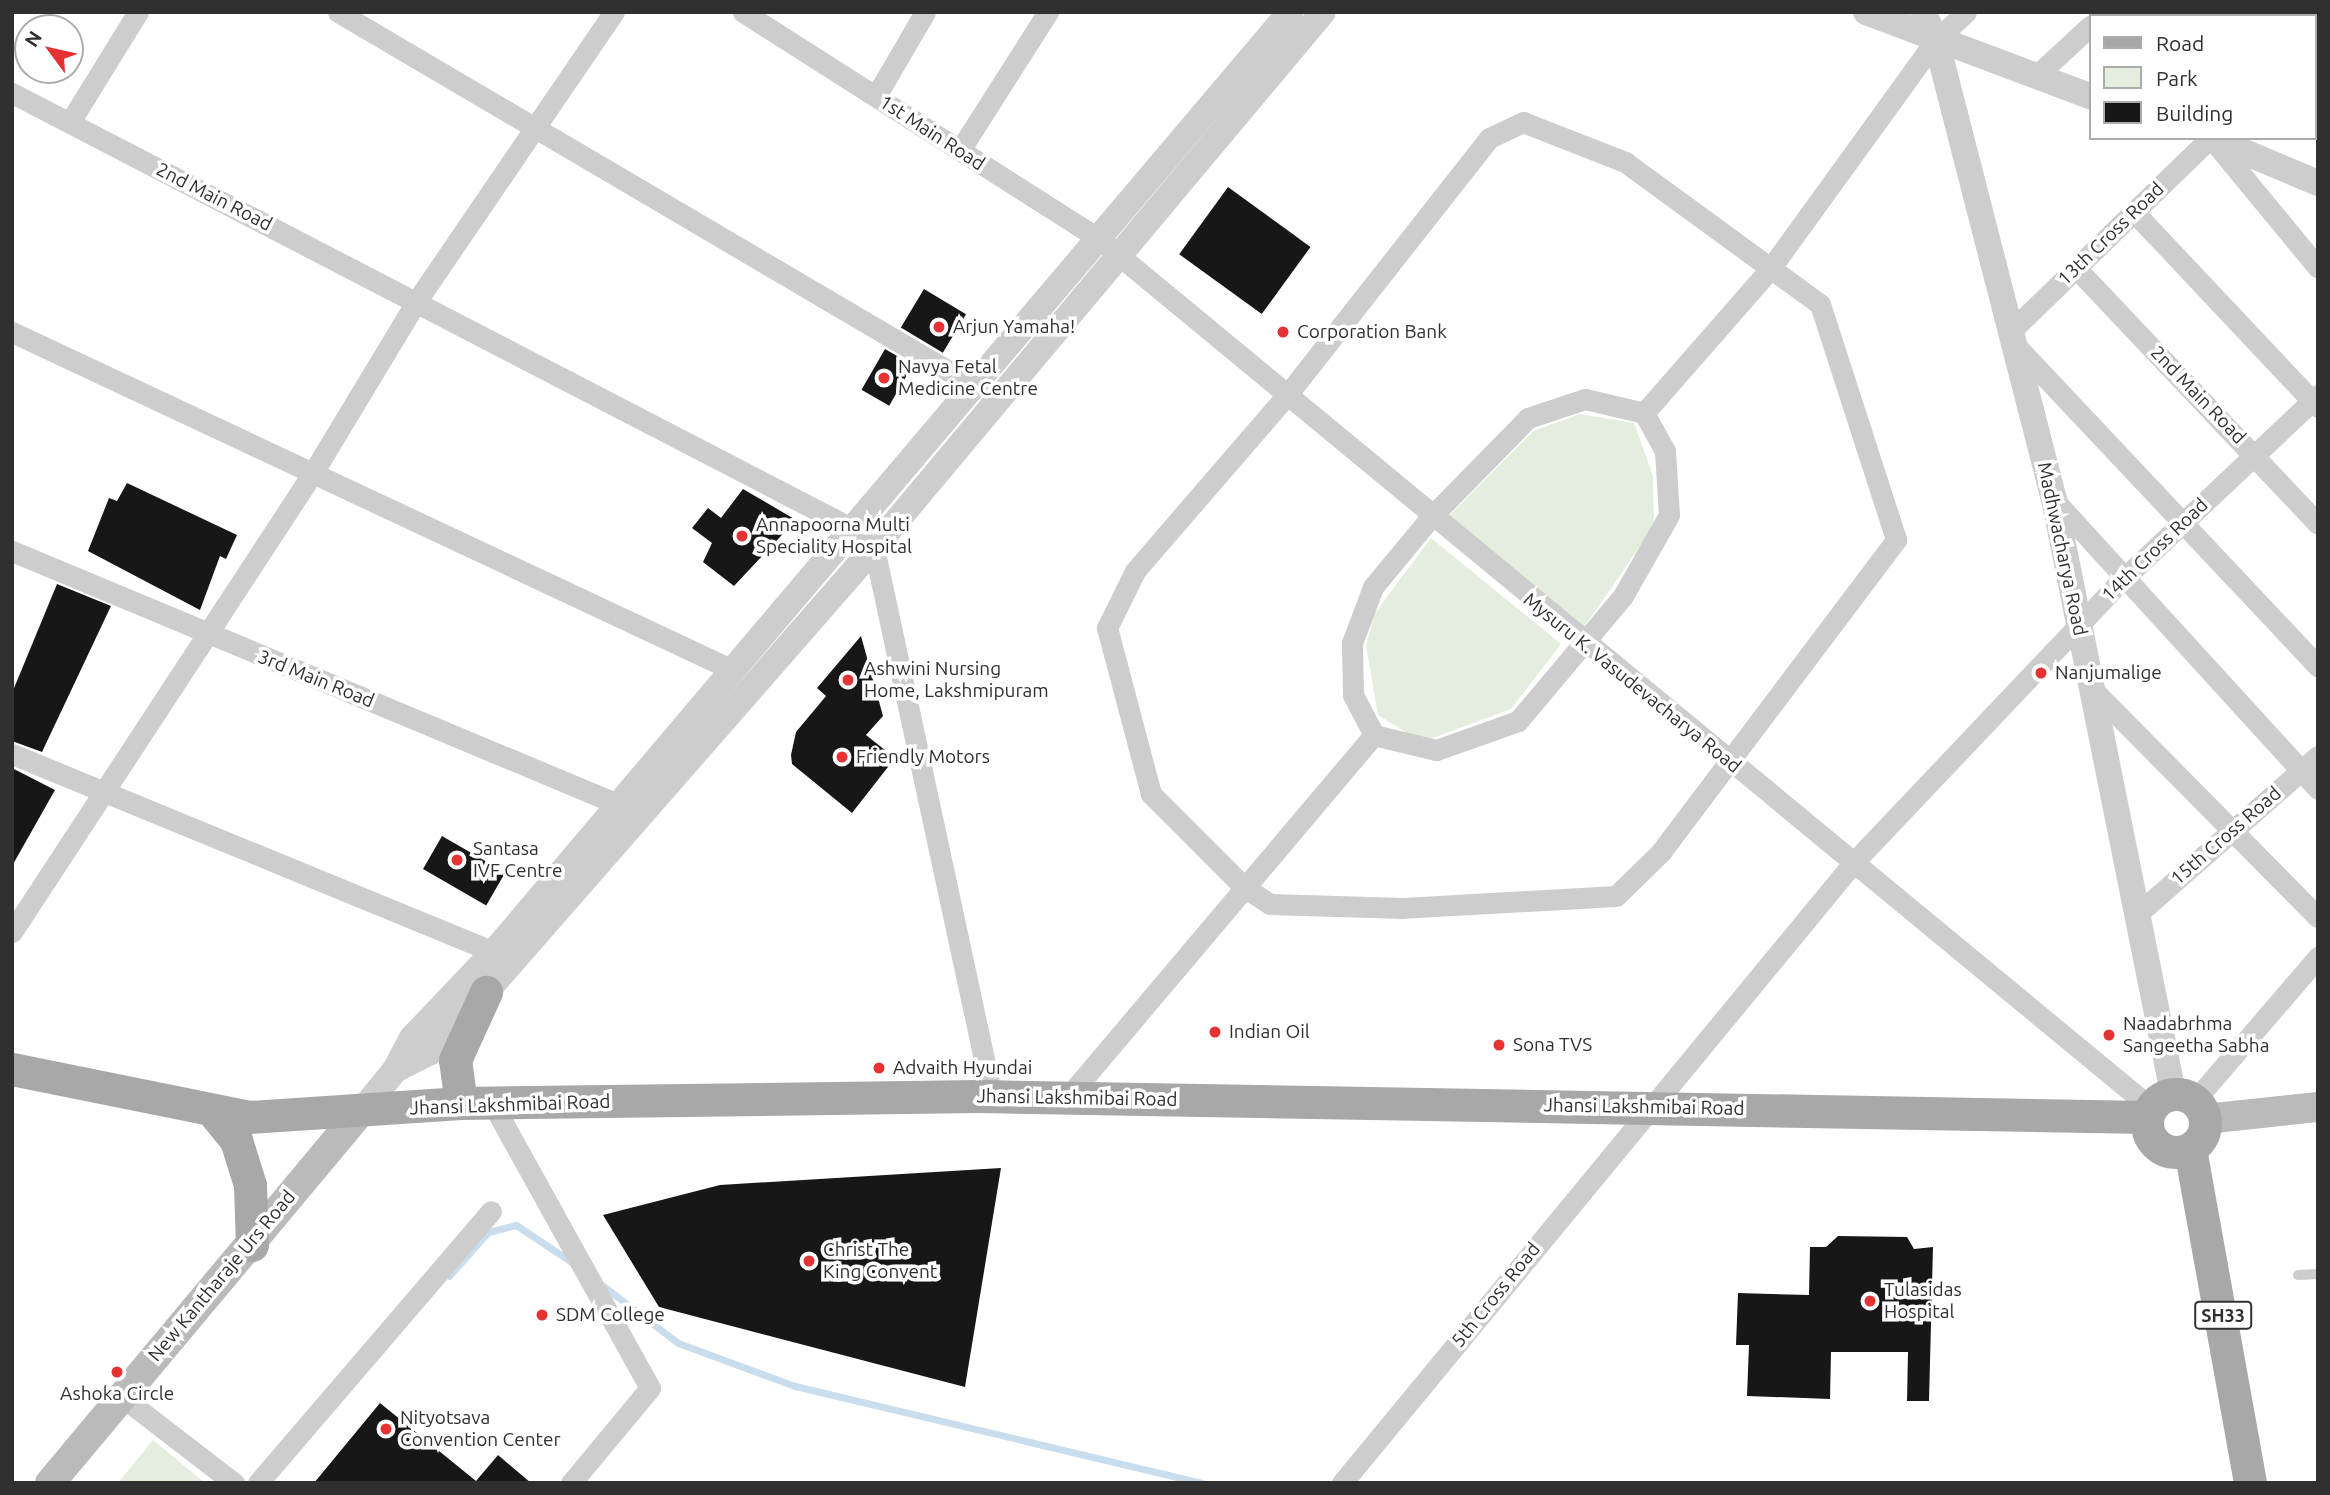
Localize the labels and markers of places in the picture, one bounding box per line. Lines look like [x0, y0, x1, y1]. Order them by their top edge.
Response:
place label: Arjun Yamaha! [953, 316, 1075, 338]
marker: Arjun Yamaha! [931, 319, 947, 335]
place label: Corporation Bank [1297, 321, 1447, 343]
marker: Corporation Bank [1275, 324, 1291, 340]
place label: Navya Fetal Medicine Centre [898, 356, 1038, 400]
marker: Navya Fetal Medicine Centre [876, 370, 892, 386]
place label: Annapoorna Multi Speciality Hospital [756, 514, 912, 558]
marker: Annapoorna Multi Speciality Hospital [734, 528, 750, 544]
place label: Ashwini Nursing Home, Lakshmipuram [864, 658, 1049, 702]
place label: Nanjumalige [2055, 662, 2162, 684]
marker: Nanjumalige [2033, 665, 2049, 681]
marker: Ashwini Nursing Home, Lakshmipuram [838, 670, 858, 690]
place label: Friendly Motors [856, 746, 990, 768]
marker: Friendly Motors [834, 749, 850, 765]
place label: Santasa IVF Centre [473, 838, 562, 882]
marker: Santasa IVF Centre [447, 850, 467, 870]
place label: Naadabrhma Sangeetha Sabha [2123, 1013, 2269, 1057]
place label: Indian Oil [1229, 1021, 1310, 1043]
marker: Indian Oil [1207, 1024, 1223, 1040]
marker: Naadabrhma Sangeetha Sabha [2101, 1027, 2117, 1043]
place label: Sona TVS [1513, 1034, 1592, 1056]
marker: Sona TVS [1491, 1037, 1507, 1053]
place label: Advaith Hyundai [893, 1057, 1032, 1079]
marker: Advaith Hyundai [871, 1060, 887, 1076]
place label: Christ The King Convent [823, 1239, 937, 1283]
marker: Christ The King Convent [801, 1253, 817, 1269]
place label: Tulasidas Hospital [1884, 1279, 1962, 1323]
marker: Tulasidas Hospital [1862, 1293, 1878, 1309]
place label: SDM College [556, 1304, 665, 1326]
marker: SDM College [534, 1307, 550, 1323]
marker: Ashoka Circle [109, 1364, 125, 1380]
place label: Ashoka Circle [60, 1383, 174, 1405]
place label: Nityotsava Convention Center [400, 1407, 561, 1451]
marker: Nityotsava Convention Center [378, 1421, 394, 1437]

